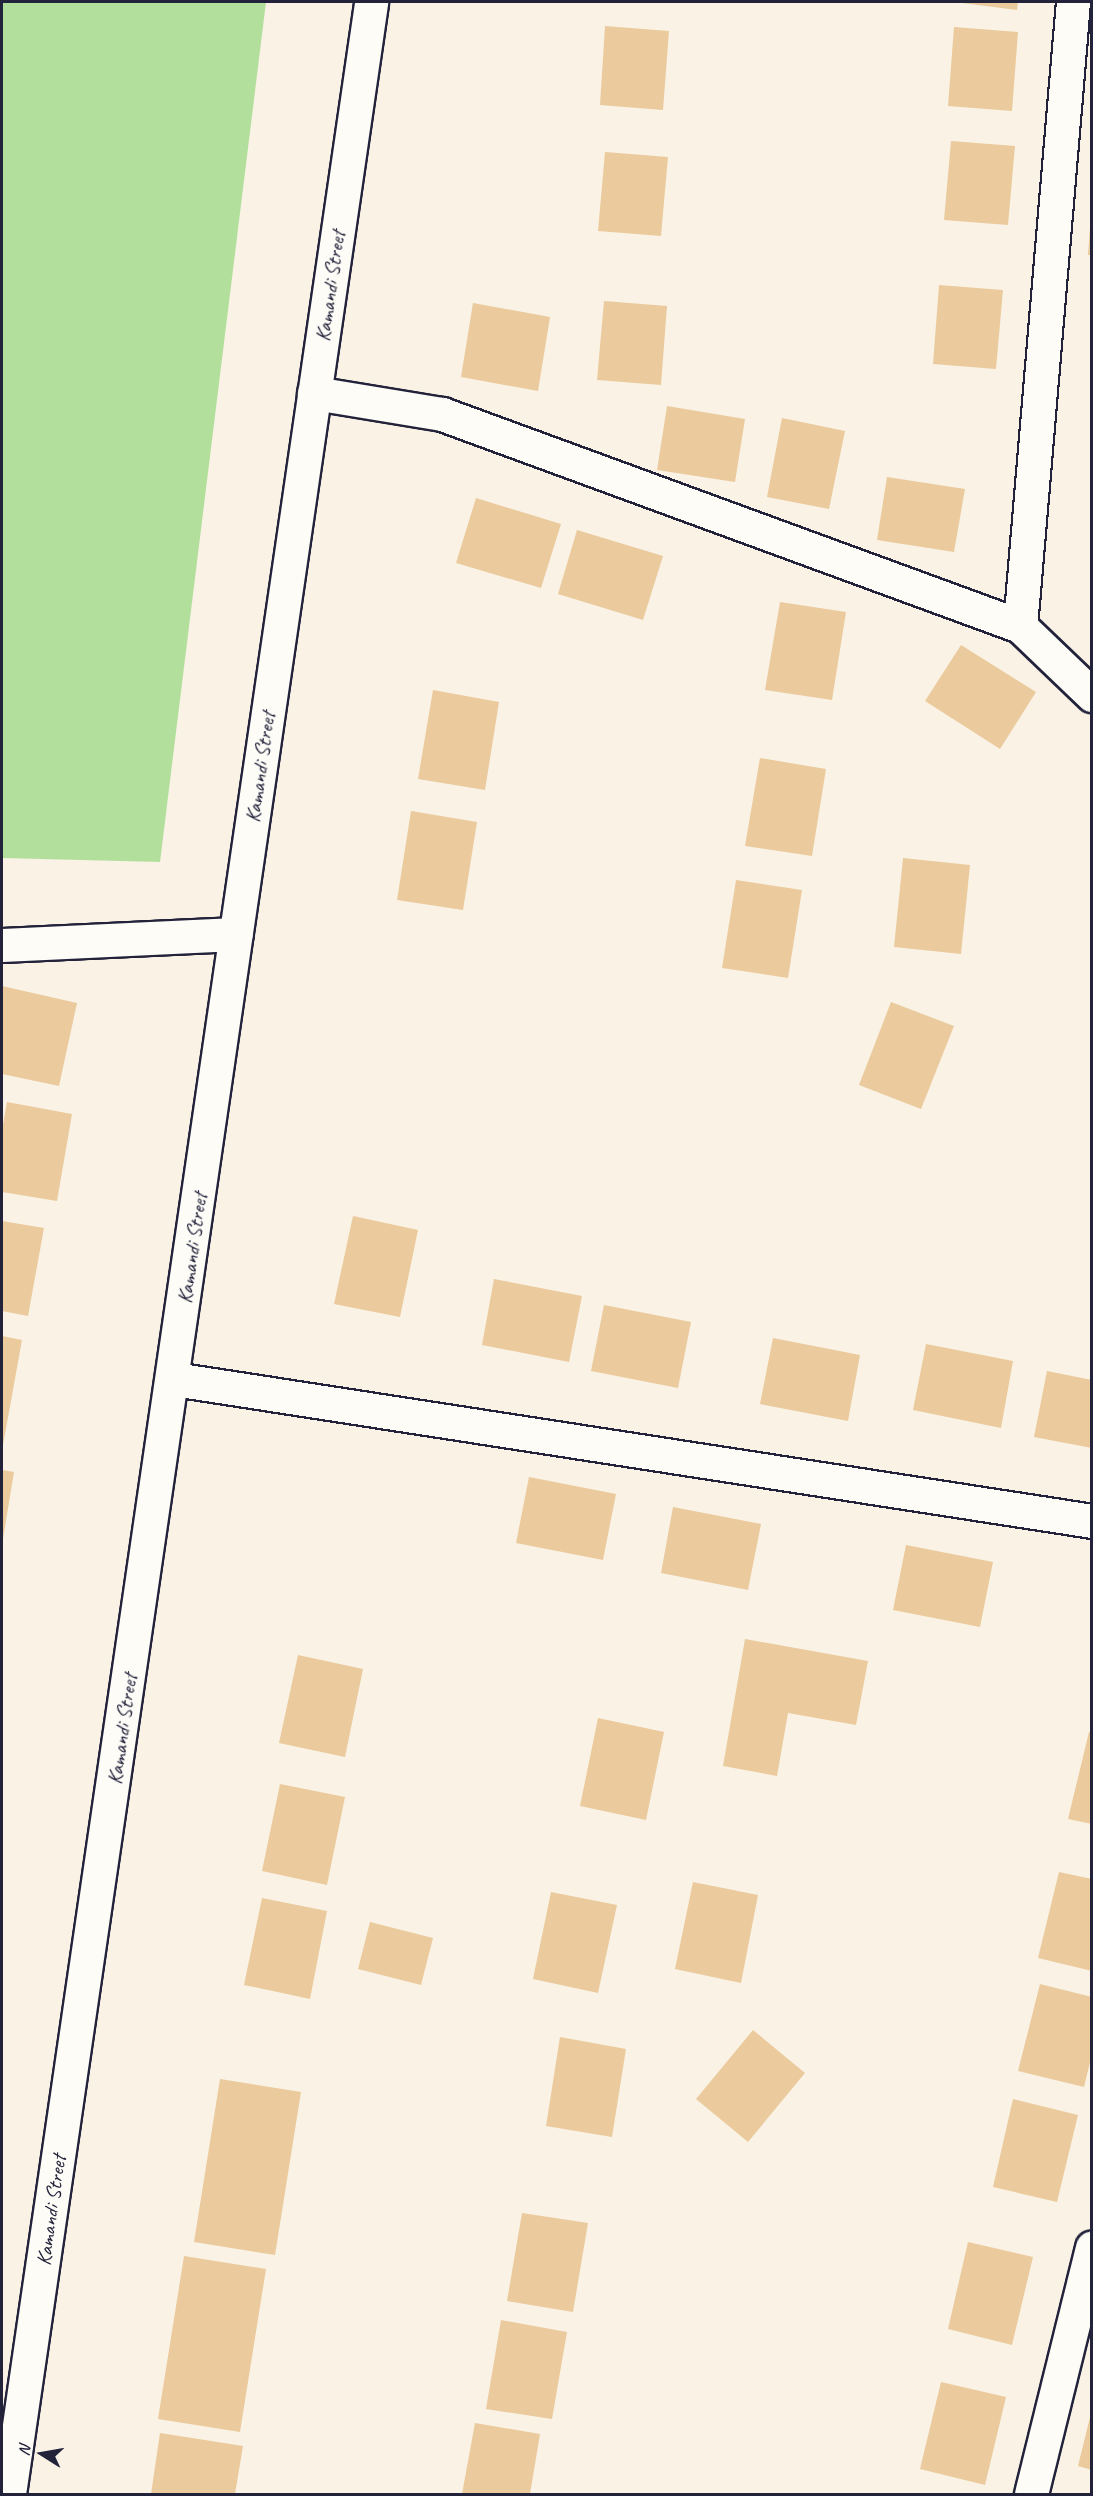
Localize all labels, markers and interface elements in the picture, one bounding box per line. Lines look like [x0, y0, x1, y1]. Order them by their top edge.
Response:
street label: Kamandi Street [310, 229, 350, 343]
street label: Kamandi Street [240, 710, 280, 824]
street label: Kamandi Street [172, 1191, 212, 1305]
street label: Kamandi Street [102, 1672, 142, 1786]
street label: Kamandi Street [31, 2153, 71, 2267]
north arrow [12, 2424, 72, 2484]
text: N [14, 2444, 35, 2457]

